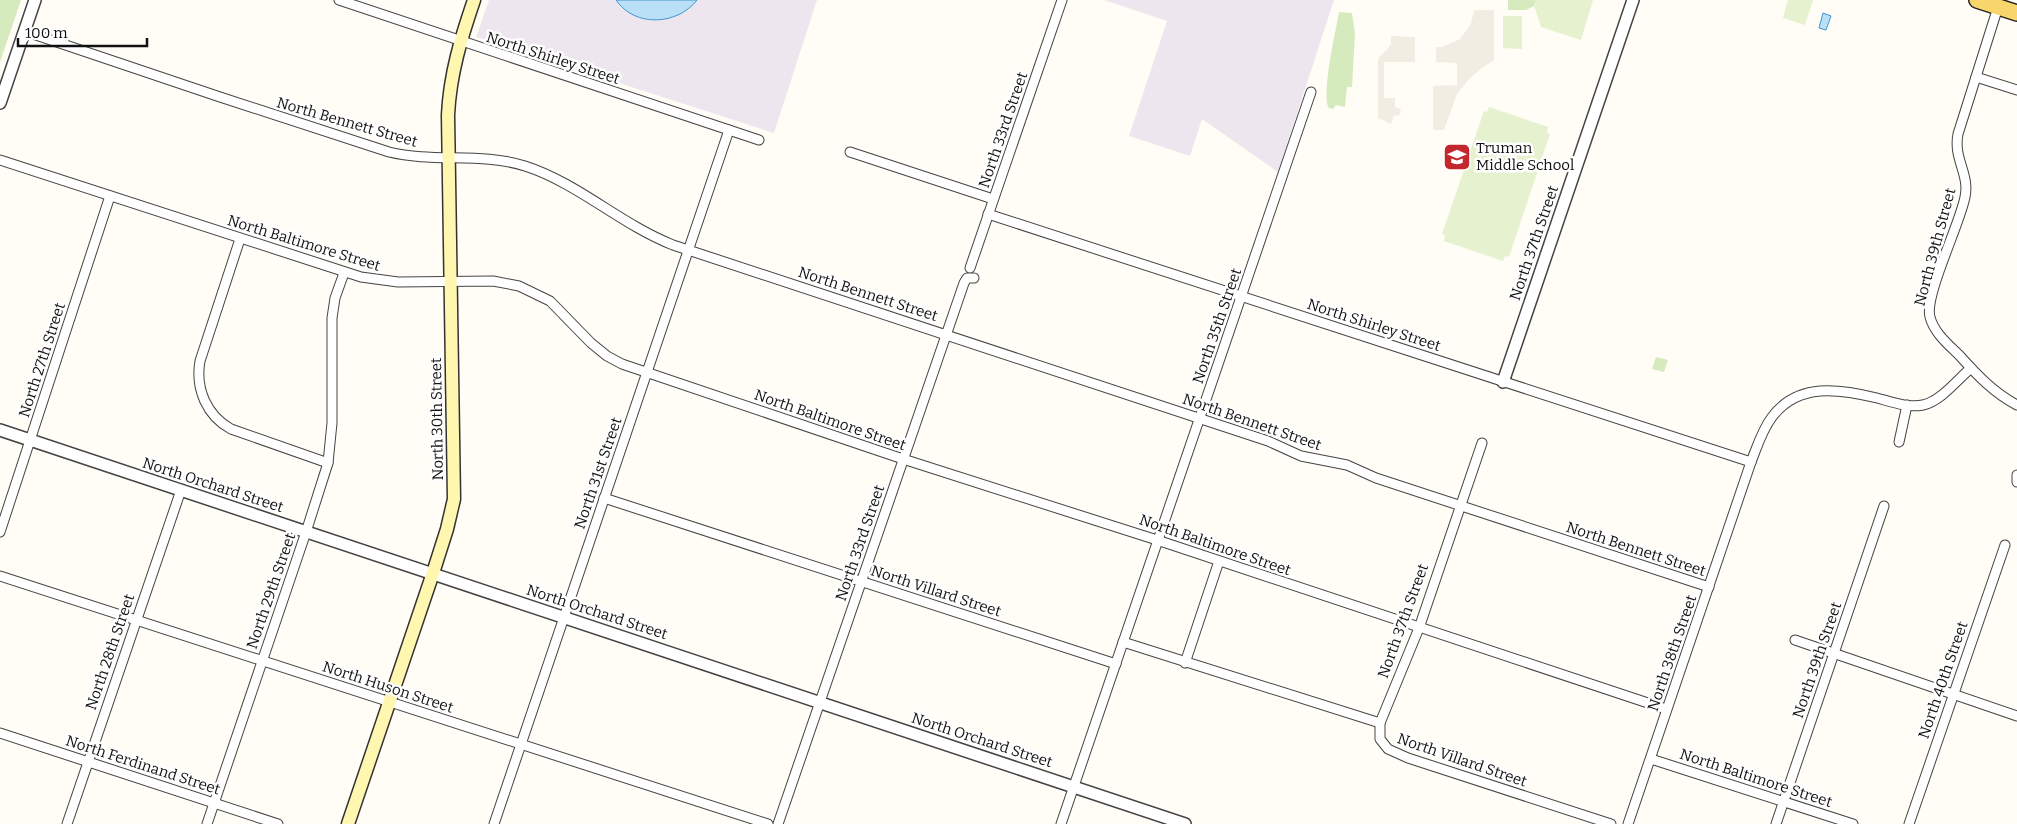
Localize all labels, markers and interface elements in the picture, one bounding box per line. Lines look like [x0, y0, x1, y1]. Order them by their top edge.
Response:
scale bar [18, 15, 146, 47]
text: 100 m [25, 24, 68, 42]
street label: North Shirley Street [484, 28, 622, 88]
street label: North 33rd Street [975, 69, 1031, 190]
street label: North Bennett Street [275, 93, 420, 151]
place label: Truman Middle School [1476, 139, 1574, 174]
school or university icon: Truman Middle School [1442, 142, 1472, 172]
street label: North 37th Street [1506, 183, 1562, 303]
street label: North 39th Street [1911, 185, 1960, 308]
street label: North Baltimore Street [225, 211, 383, 275]
street label: North Bennett Street [796, 263, 941, 325]
street label: North 35th Street [1189, 265, 1245, 386]
street label: North Shirley Street [1305, 295, 1443, 355]
street label: North 27th Street [15, 300, 69, 420]
street label: North 30th Street [427, 357, 447, 480]
street label: North Baltimore Street [752, 386, 909, 455]
street label: North Bennett Street [1180, 390, 1324, 454]
street label: North 31st Street [570, 414, 626, 531]
street label: North Orchard Street [140, 454, 286, 516]
street label: North 33rd Street [832, 482, 888, 603]
street label: North Baltimore Street [1137, 511, 1294, 580]
street label: North Bennett Street [1564, 518, 1709, 580]
street label: North 29th Street [243, 530, 299, 651]
street label: North Villard Street [869, 561, 1004, 621]
street label: North 37th Street [1374, 561, 1432, 681]
street label: North Orchard Street [524, 581, 670, 643]
street label: North 28th Street [82, 591, 138, 712]
street label: North 38th Street [1644, 592, 1701, 714]
street label: North 39th Street [1789, 599, 1846, 721]
street label: North 40th Street [1914, 618, 1972, 741]
street label: North Huson Street [320, 657, 456, 717]
street label: North Orchard Street [909, 709, 1055, 771]
street label: North Villard Street [1395, 729, 1530, 791]
street label: North Ferdinand Street [63, 731, 223, 799]
street label: North Baltimore Street [1678, 745, 1835, 811]

